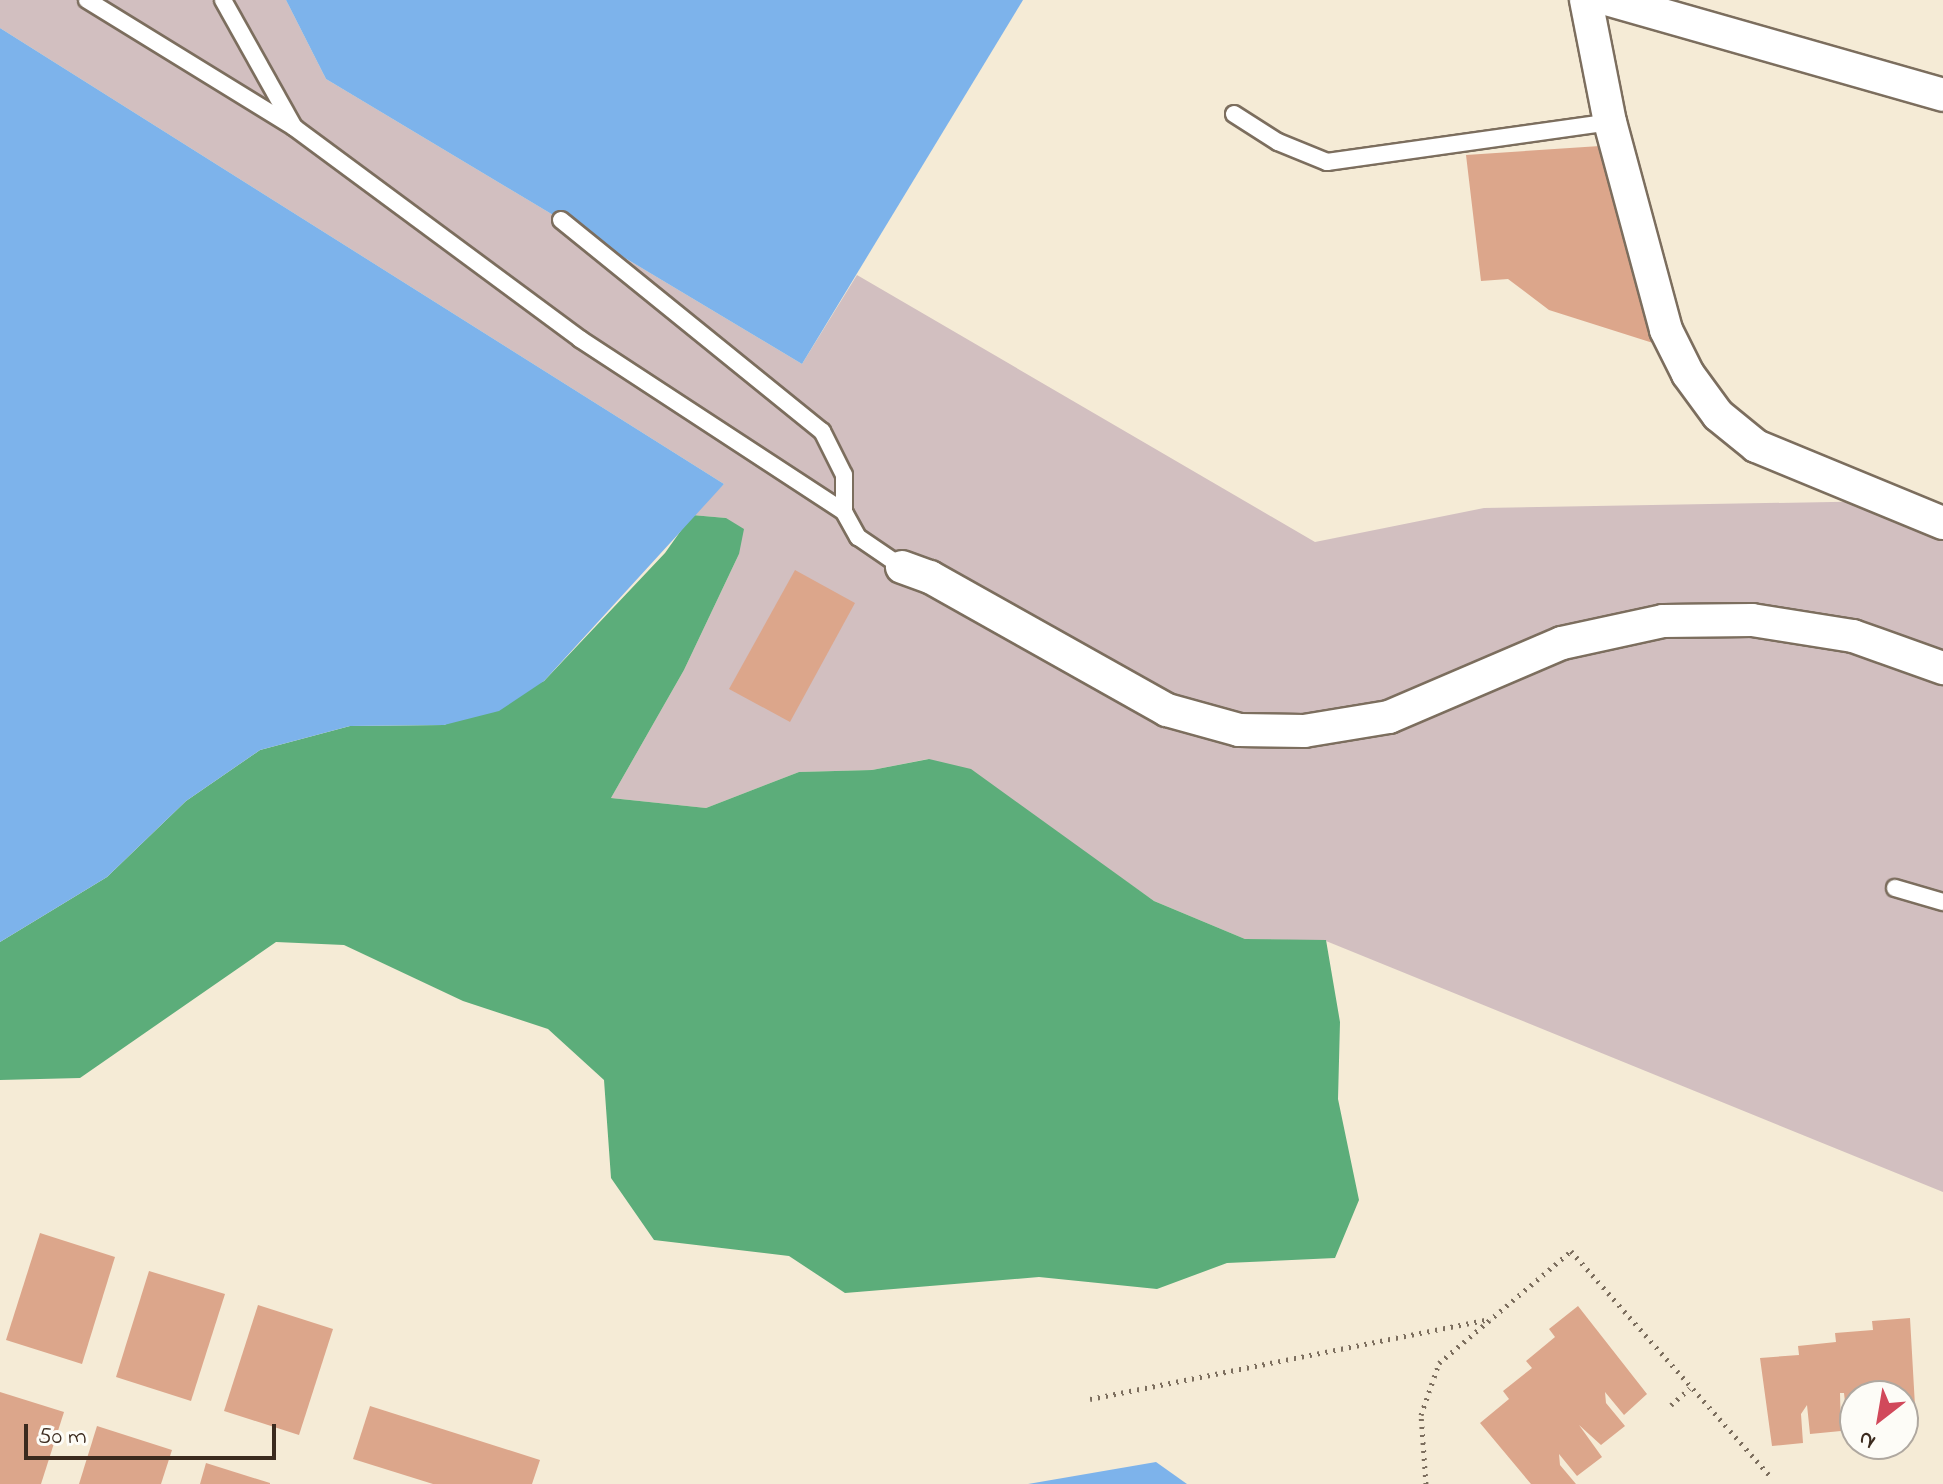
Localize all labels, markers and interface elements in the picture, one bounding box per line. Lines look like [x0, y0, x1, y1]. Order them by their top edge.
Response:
north arrow [1839, 1380, 1919, 1460]
scale bar [28, 1408, 280, 1458]
text: 50 m [38, 1420, 87, 1455]
text: N [1853, 1421, 1882, 1456]

